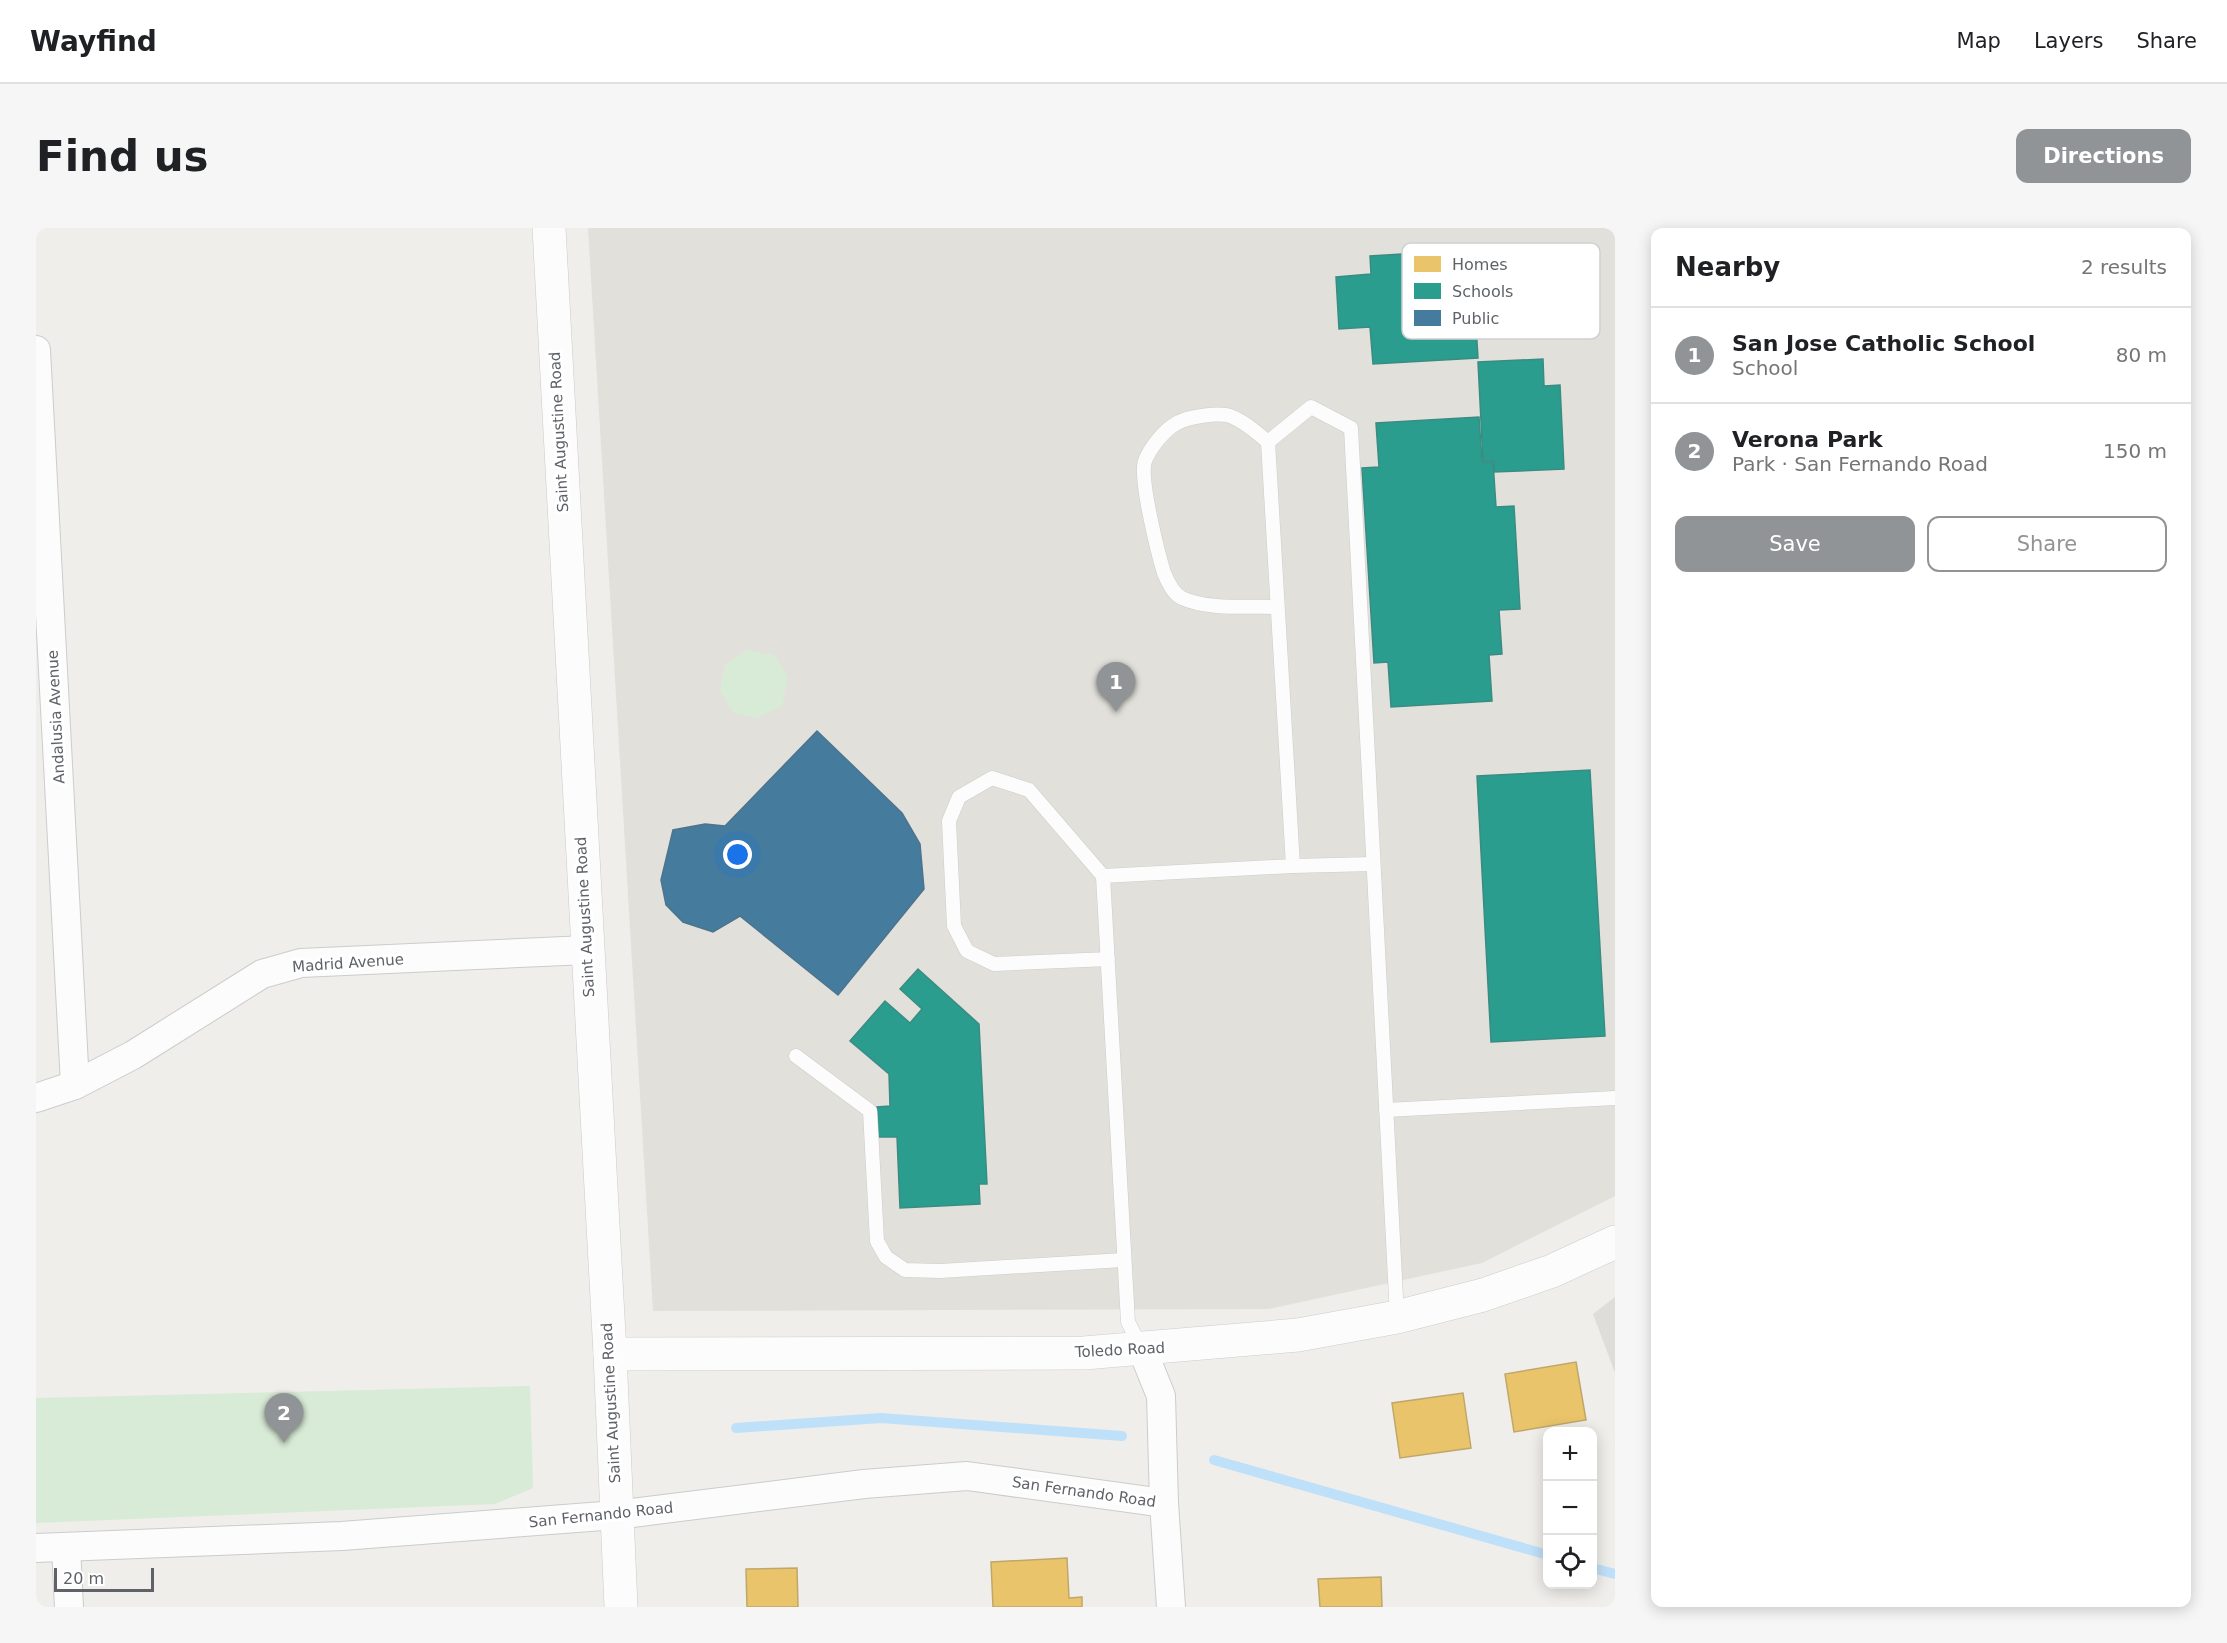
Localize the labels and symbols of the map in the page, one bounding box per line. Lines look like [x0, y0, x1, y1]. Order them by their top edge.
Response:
legend [1402, 243, 1600, 339]
text: Homes [1452, 255, 1508, 274]
text: Schools [1452, 282, 1513, 301]
text: Public [1452, 309, 1499, 328]
street label: Saint Augustine Road [546, 351, 572, 513]
street label: Andalusia Avenue [44, 650, 68, 784]
pin: 1 [1096, 662, 1136, 712]
street label: Saint Augustine Road [572, 836, 598, 998]
your location [723, 840, 752, 869]
street label: Madrid Avenue [292, 950, 404, 976]
street label: Saint Augustine Road [598, 1322, 624, 1484]
street label: Toledo Road [1073, 1339, 1166, 1361]
pin: 2 [264, 1394, 304, 1443]
street label: San Fernando Road [1011, 1473, 1157, 1511]
street label: San Fernando Road [528, 1498, 674, 1532]
scale bar [54, 1565, 154, 1592]

